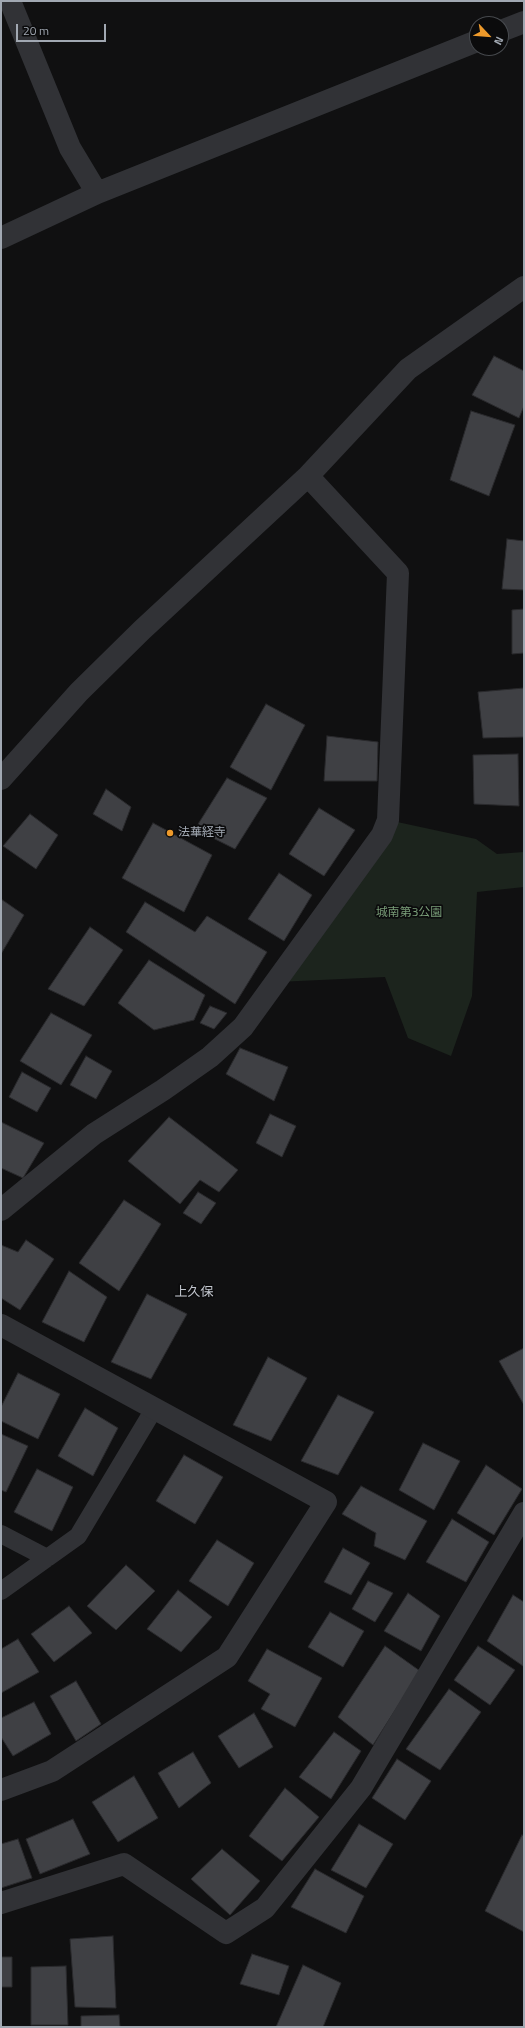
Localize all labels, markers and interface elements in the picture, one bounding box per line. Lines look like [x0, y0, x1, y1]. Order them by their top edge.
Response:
scale bar [18, 16, 108, 42]
north arrow [469, 16, 509, 56]
text: 20 m [23, 21, 49, 40]
text: N [490, 34, 508, 48]
place label: 法華経寺 [178, 826, 226, 840]
marker: 法華経寺 [165, 828, 175, 838]
park label: 城南第3公園 [376, 906, 442, 920]
district label: 上久保 [175, 1285, 213, 1301]

